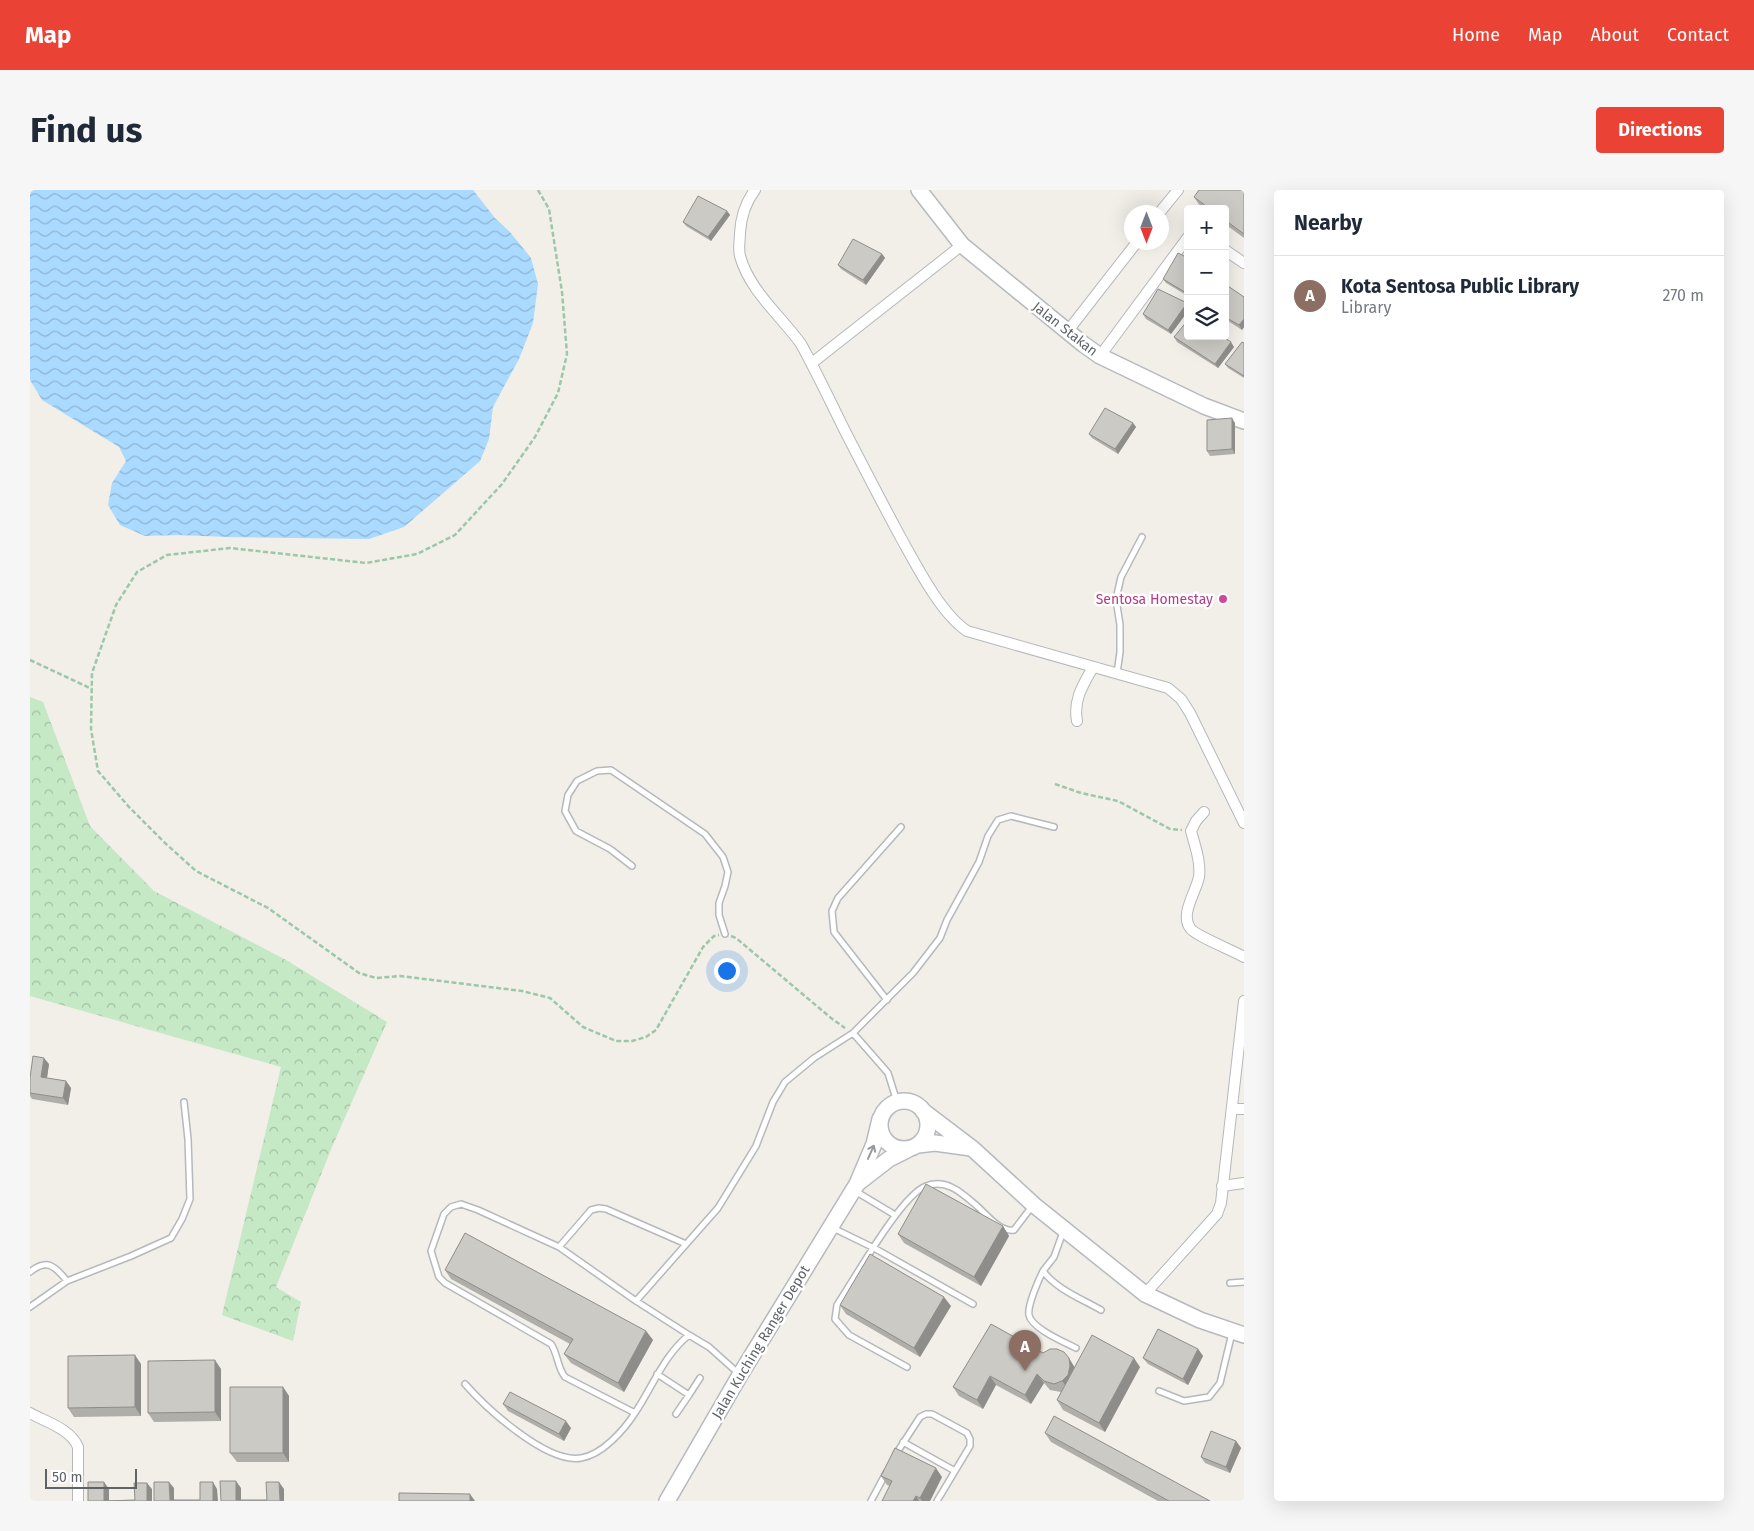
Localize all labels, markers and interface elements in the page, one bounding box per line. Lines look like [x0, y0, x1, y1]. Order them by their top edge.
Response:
text: Map [25, 21, 71, 49]
text: Home [1452, 24, 1500, 46]
text: Map [1528, 24, 1562, 46]
text: About [1590, 24, 1639, 46]
text: Contact [1667, 24, 1729, 46]
button: Directions [1596, 107, 1724, 153]
text: Find us [30, 109, 142, 151]
north arrow [1124, 205, 1169, 250]
map controls [1184, 205, 1229, 340]
button: + [1184, 205, 1229, 250]
text: Nearby [1294, 210, 1362, 236]
button: − [1184, 250, 1229, 295]
text: Kota Sentosa Public Library [1341, 275, 1579, 298]
text: A [1305, 286, 1315, 305]
text: 270 m [1662, 286, 1704, 305]
button: layers [1184, 295, 1229, 340]
street label: Jalan Stakan [1029, 298, 1101, 360]
text: Library [1341, 298, 1391, 317]
place label: Sentosa Homestay [1096, 591, 1213, 608]
marker: Sentosa Homestay [1217, 593, 1229, 605]
your location [714, 958, 740, 984]
one-way arrow [866, 1145, 876, 1160]
street label: Jalan Kuching Ranger Depot [708, 1261, 814, 1422]
pin: A [1009, 1330, 1041, 1371]
scale bar [45, 1466, 138, 1489]
text: 50 m [52, 1469, 83, 1486]

